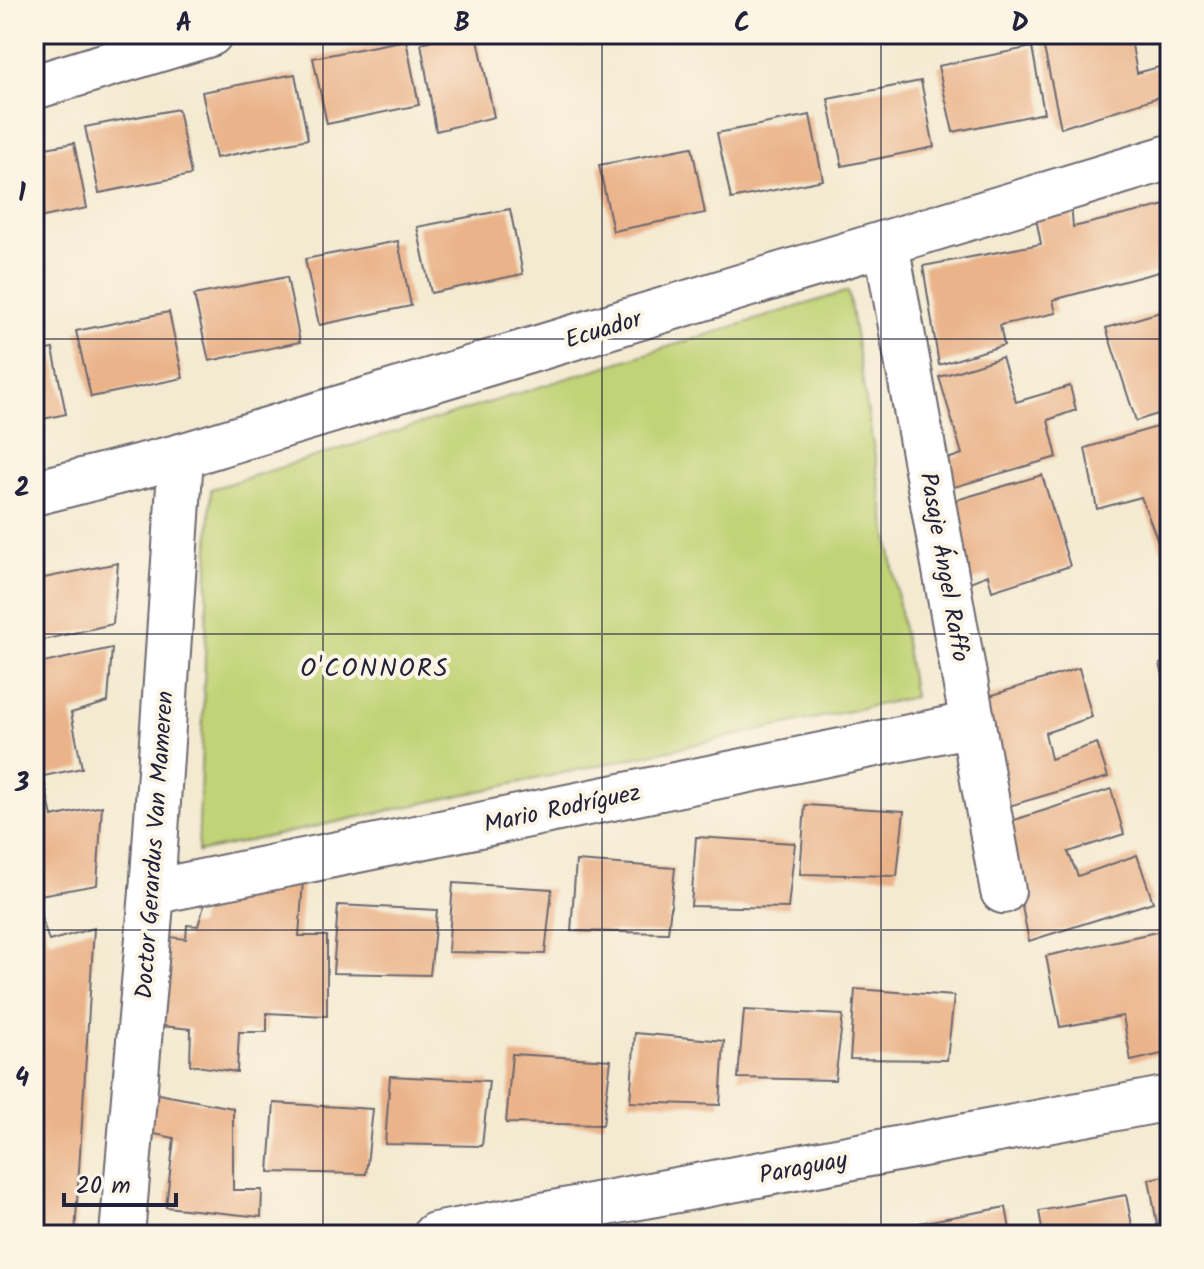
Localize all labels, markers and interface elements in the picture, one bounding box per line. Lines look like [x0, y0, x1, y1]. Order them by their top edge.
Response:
text: A [176, 3, 192, 45]
text: B [454, 3, 470, 45]
text: C [734, 3, 750, 45]
text: D [1011, 3, 1029, 45]
text: 1 [18, 173, 26, 215]
street label: Ecuador [560, 300, 649, 361]
text: 2 [14, 468, 30, 510]
street label: Pasaje Ángel Raffo [908, 470, 979, 665]
district label: O'CONNORS [300, 648, 450, 690]
street label: Doctor Gerardus Van Mameren [125, 690, 186, 1000]
text: 3 [14, 763, 29, 805]
street label: Mario Rodríguez [480, 774, 644, 845]
text: 4 [15, 1058, 29, 1100]
street label: Paraguay [756, 1141, 851, 1196]
scale bar [64, 1157, 176, 1207]
text: 20 m [76, 1167, 131, 1206]

